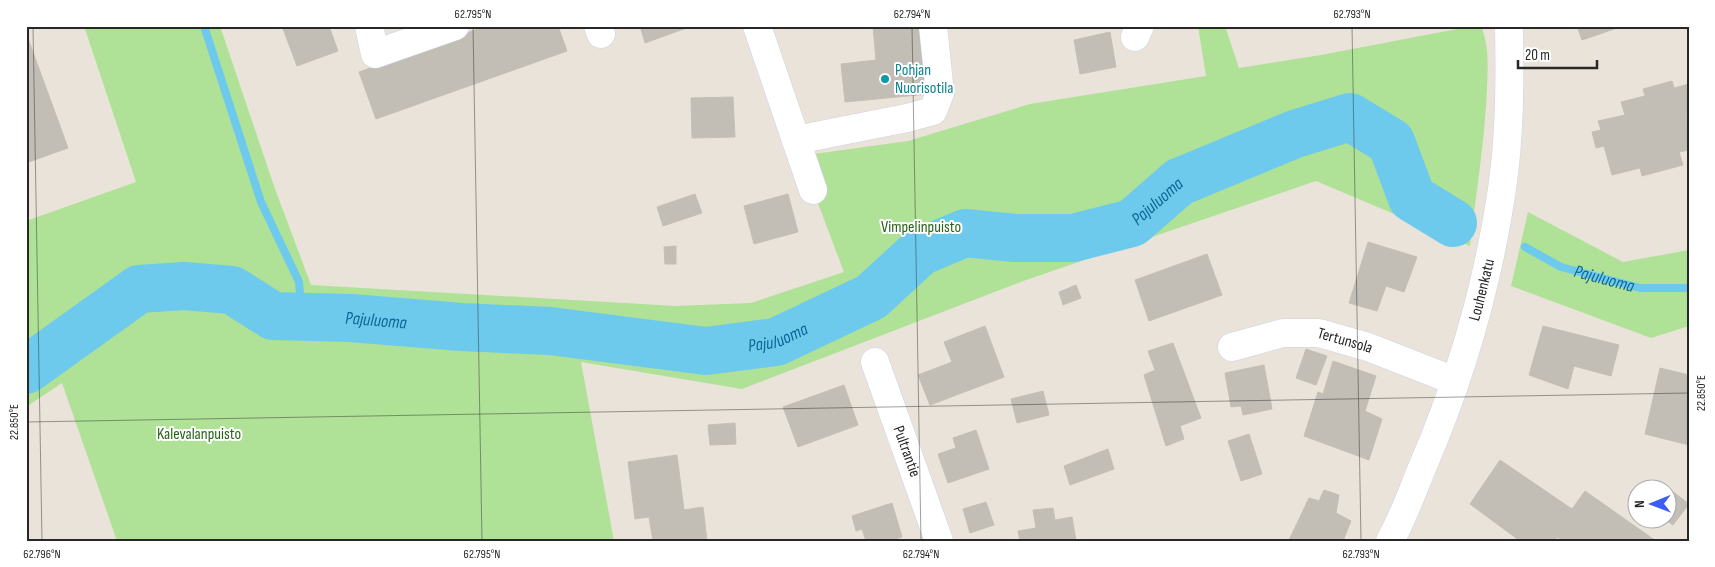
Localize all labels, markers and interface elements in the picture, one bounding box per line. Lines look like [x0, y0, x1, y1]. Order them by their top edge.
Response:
text: 62.795°N [455, 7, 491, 22]
text: 62.794°N [894, 7, 930, 22]
text: 62.793°N [1333, 7, 1371, 22]
scale bar [1518, 38, 1596, 70]
text: 20 m [1525, 46, 1550, 65]
place label: Pohjan Nuorisotila [895, 61, 953, 98]
marker: Pohjan Nuorisotila [879, 73, 891, 85]
water label: Pajuluoma [1127, 172, 1188, 229]
park label: Vimpelinpuisto [881, 218, 961, 237]
street label: Louhenkatu [1465, 257, 1498, 323]
water label: Pajuluoma [1572, 260, 1638, 297]
water label: Pajuluoma [345, 307, 408, 333]
water label: Pajuluoma [747, 318, 812, 356]
street label: Tertunsola [1315, 324, 1376, 357]
text: 22.850°E [1694, 375, 1709, 411]
text: 22.850°E [7, 404, 22, 440]
street label: Pultrantie [889, 423, 925, 480]
park label: Kalevalanpuisto [157, 425, 241, 444]
north arrow [1628, 480, 1678, 530]
text: N [1631, 500, 1648, 508]
text: 62.796°N [23, 547, 61, 562]
text: 62.795°N [464, 547, 500, 562]
text: 62.794°N [903, 547, 939, 562]
text: 62.793°N [1342, 547, 1380, 562]

